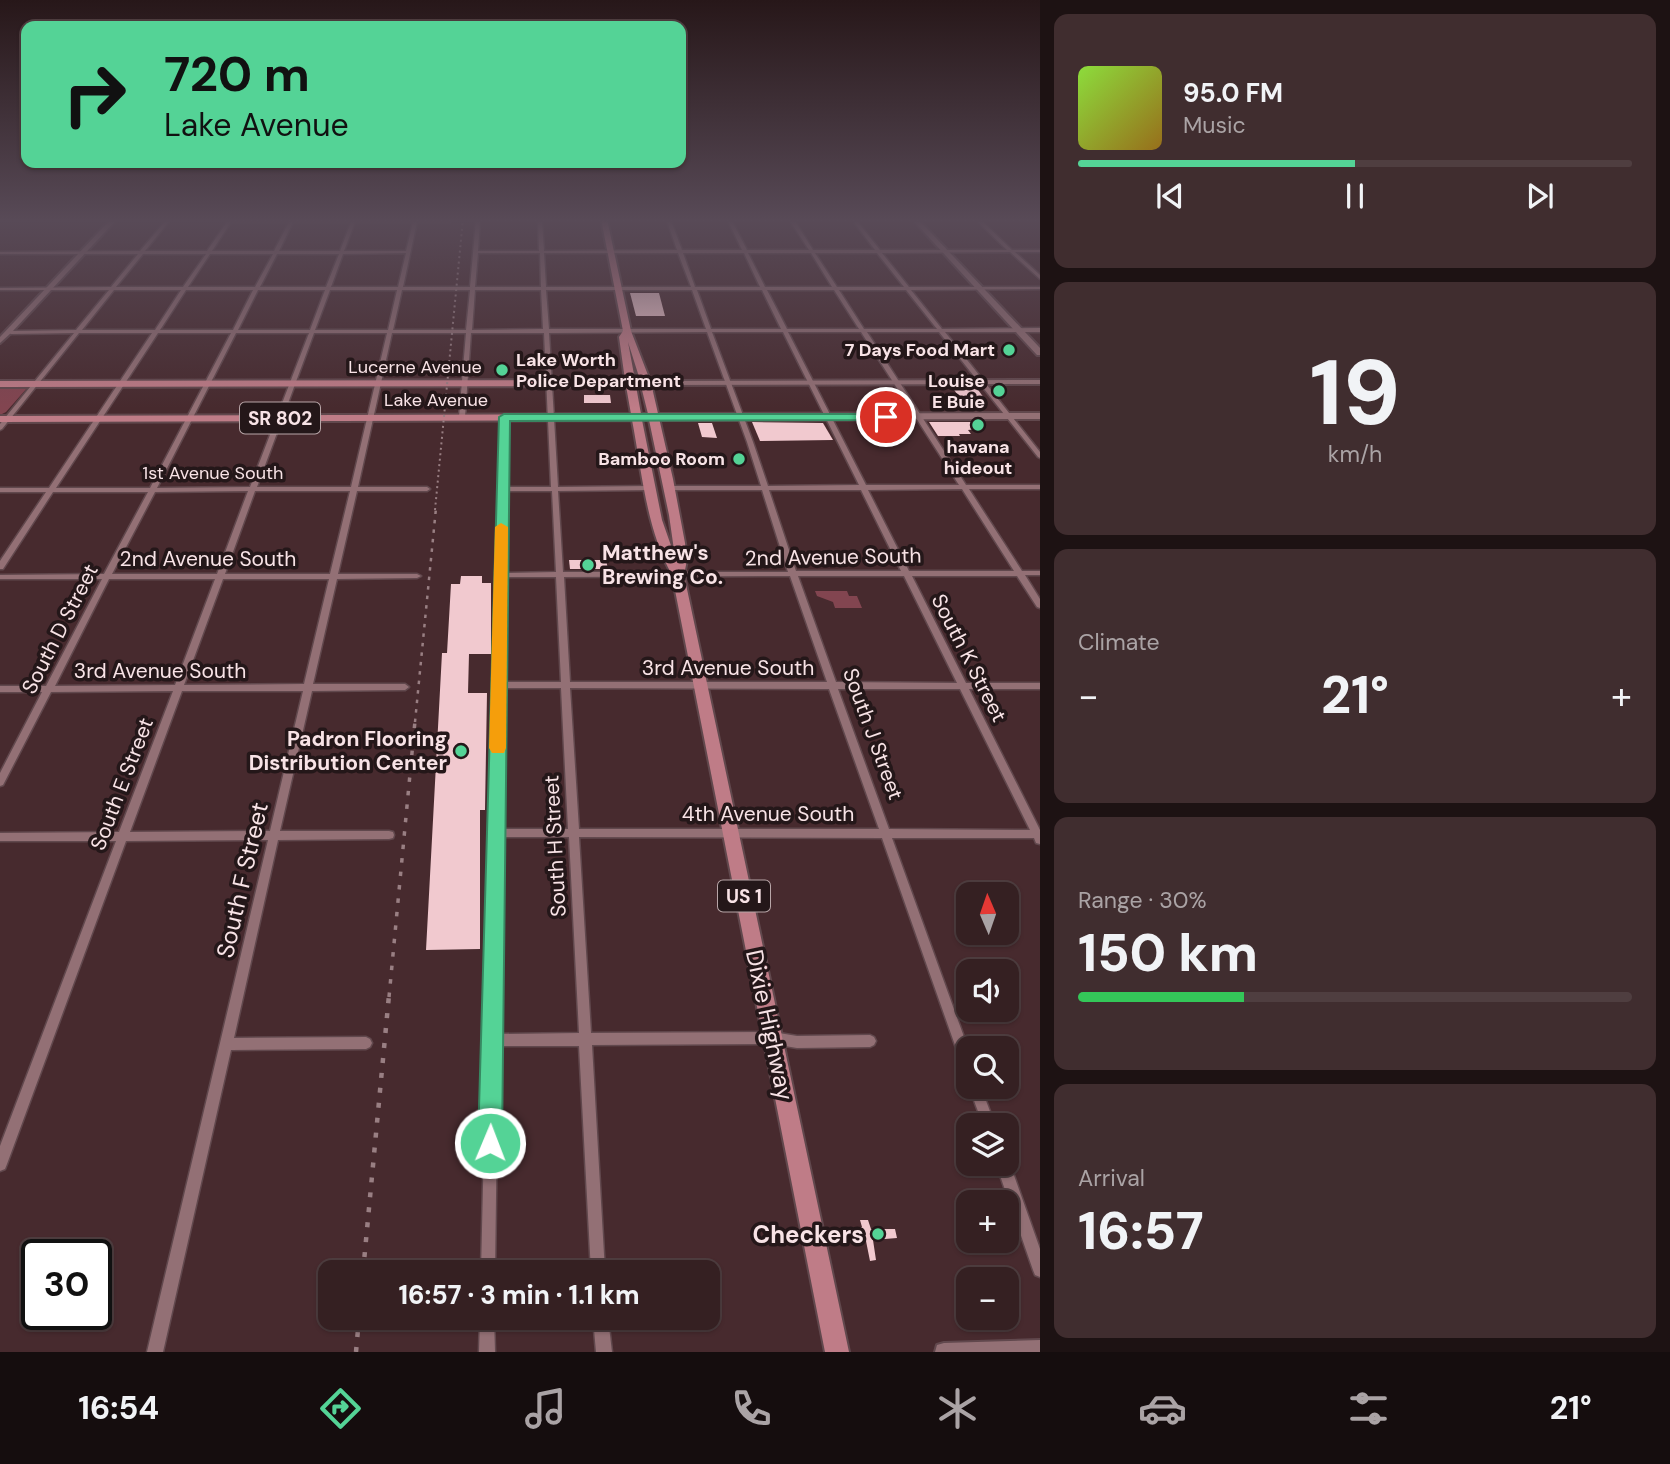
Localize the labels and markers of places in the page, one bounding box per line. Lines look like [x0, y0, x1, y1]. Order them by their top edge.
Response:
place label: 7 Days Food Mart [845, 338, 995, 362]
marker: 7 Days Food Mart [1001, 342, 1017, 358]
place label: Lake Worth Police Department [516, 348, 681, 393]
marker: Lake Worth Police Department [494, 362, 510, 378]
place label: Louise E Buie [928, 369, 985, 414]
marker: Louise E Buie [991, 383, 1007, 399]
pin [856, 387, 916, 447]
marker: havana hideout [970, 417, 986, 433]
place label: havana hideout [944, 435, 1012, 480]
place label: Bamboo Room [598, 447, 725, 471]
marker: Bamboo Room [731, 451, 747, 467]
place label: Matthew's Brewing Co. [602, 539, 723, 591]
marker: Matthew's Brewing Co. [580, 557, 596, 573]
place label: Padron Flooring Distribution Center [249, 725, 447, 777]
marker: Padron Flooring Distribution Center [453, 743, 469, 759]
place label: Checkers [753, 1219, 864, 1250]
marker: Checkers [870, 1226, 886, 1242]

